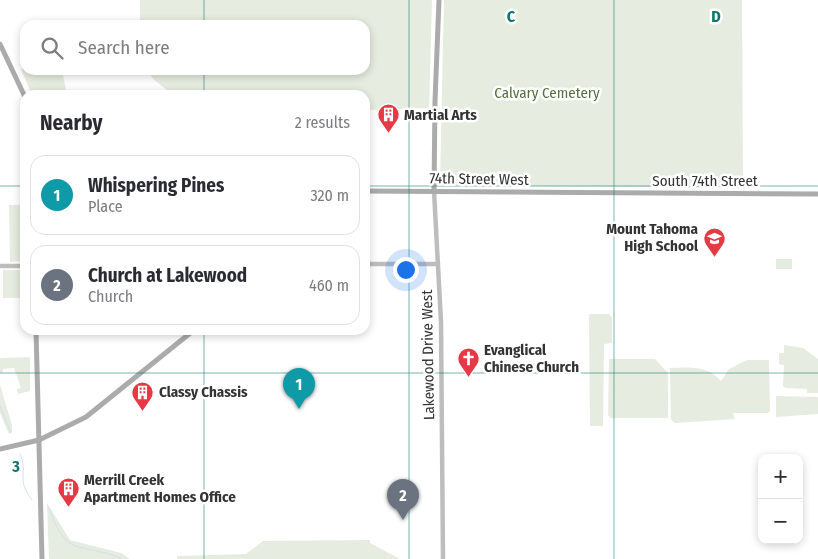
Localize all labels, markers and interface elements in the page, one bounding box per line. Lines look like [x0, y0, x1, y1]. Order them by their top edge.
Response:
text: C [507, 7, 516, 26]
text: D [711, 7, 721, 26]
search box [20, 20, 370, 75]
icon: search [38, 34, 66, 62]
text: Search here [78, 36, 170, 59]
park label: Calvary Cemetery [494, 84, 600, 102]
building icon: Martial Arts [376, 103, 400, 134]
place label: Martial Arts [404, 106, 477, 124]
text: Nearby [40, 110, 102, 136]
text: 2 results [295, 113, 350, 132]
street label: 74th Street West [429, 169, 529, 189]
street label: South 74th Street [652, 172, 758, 190]
text: Whispering Pines [88, 174, 224, 197]
text: 1 [54, 186, 60, 205]
text: 320 m [310, 186, 349, 205]
text: Place [88, 197, 123, 216]
place label: Mount Tahoma High School [606, 220, 699, 255]
school or university icon: Mount Tahoma High School [702, 226, 726, 257]
your location [393, 257, 419, 283]
text: Church at Lakewood [88, 264, 247, 287]
text: 2 [53, 276, 61, 295]
text: 460 m [309, 276, 349, 295]
text: Church [88, 287, 133, 306]
street label: Lakewood Drive West [418, 290, 438, 420]
place label: Evanglical Chinese Church [484, 341, 579, 376]
church icon: Evanglical Chinese Church [456, 347, 480, 378]
pin: 1 [283, 368, 315, 409]
building icon: Classy Chassis [131, 380, 155, 411]
place label: Classy Chassis [159, 383, 248, 401]
map controls [758, 454, 803, 544]
button: + [758, 454, 803, 499]
text: 3 [11, 457, 20, 476]
place label: Merrill Creek Apartment Homes Office [83, 471, 236, 506]
building icon: Merrill Creek Apartment Homes Office [56, 477, 80, 508]
pin: 2 [387, 479, 419, 520]
button: − [758, 499, 803, 544]

